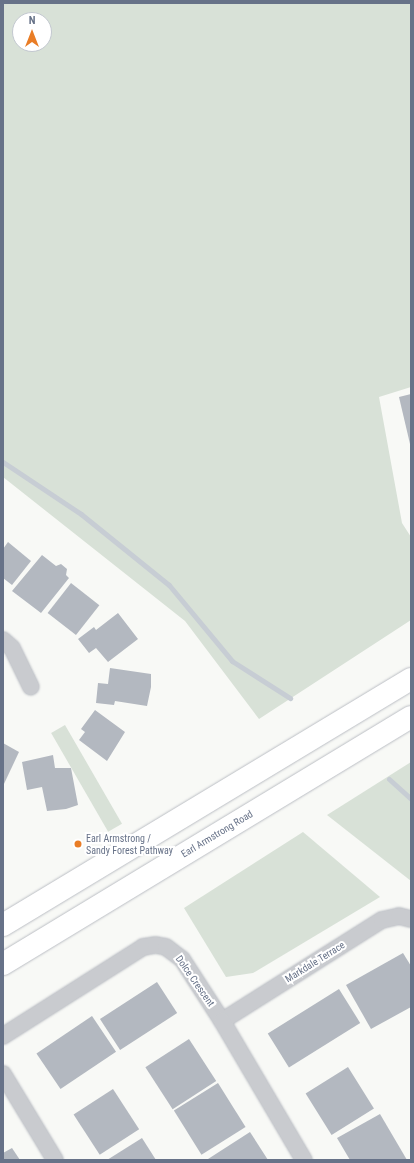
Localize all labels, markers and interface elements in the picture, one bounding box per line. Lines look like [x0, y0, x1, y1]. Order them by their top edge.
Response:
north arrow [12, 12, 52, 52]
text: N [29, 14, 35, 27]
street label: Earl Armstrong Road [179, 808, 255, 860]
place label: Earl Armstrong / Sandy Forest Pathway [86, 832, 173, 856]
marker: Earl Armstrong / Sandy Forest Pathway [73, 839, 83, 849]
street label: Markdale Terrace [283, 939, 347, 985]
street label: Dolce Crescent [173, 953, 217, 1009]

